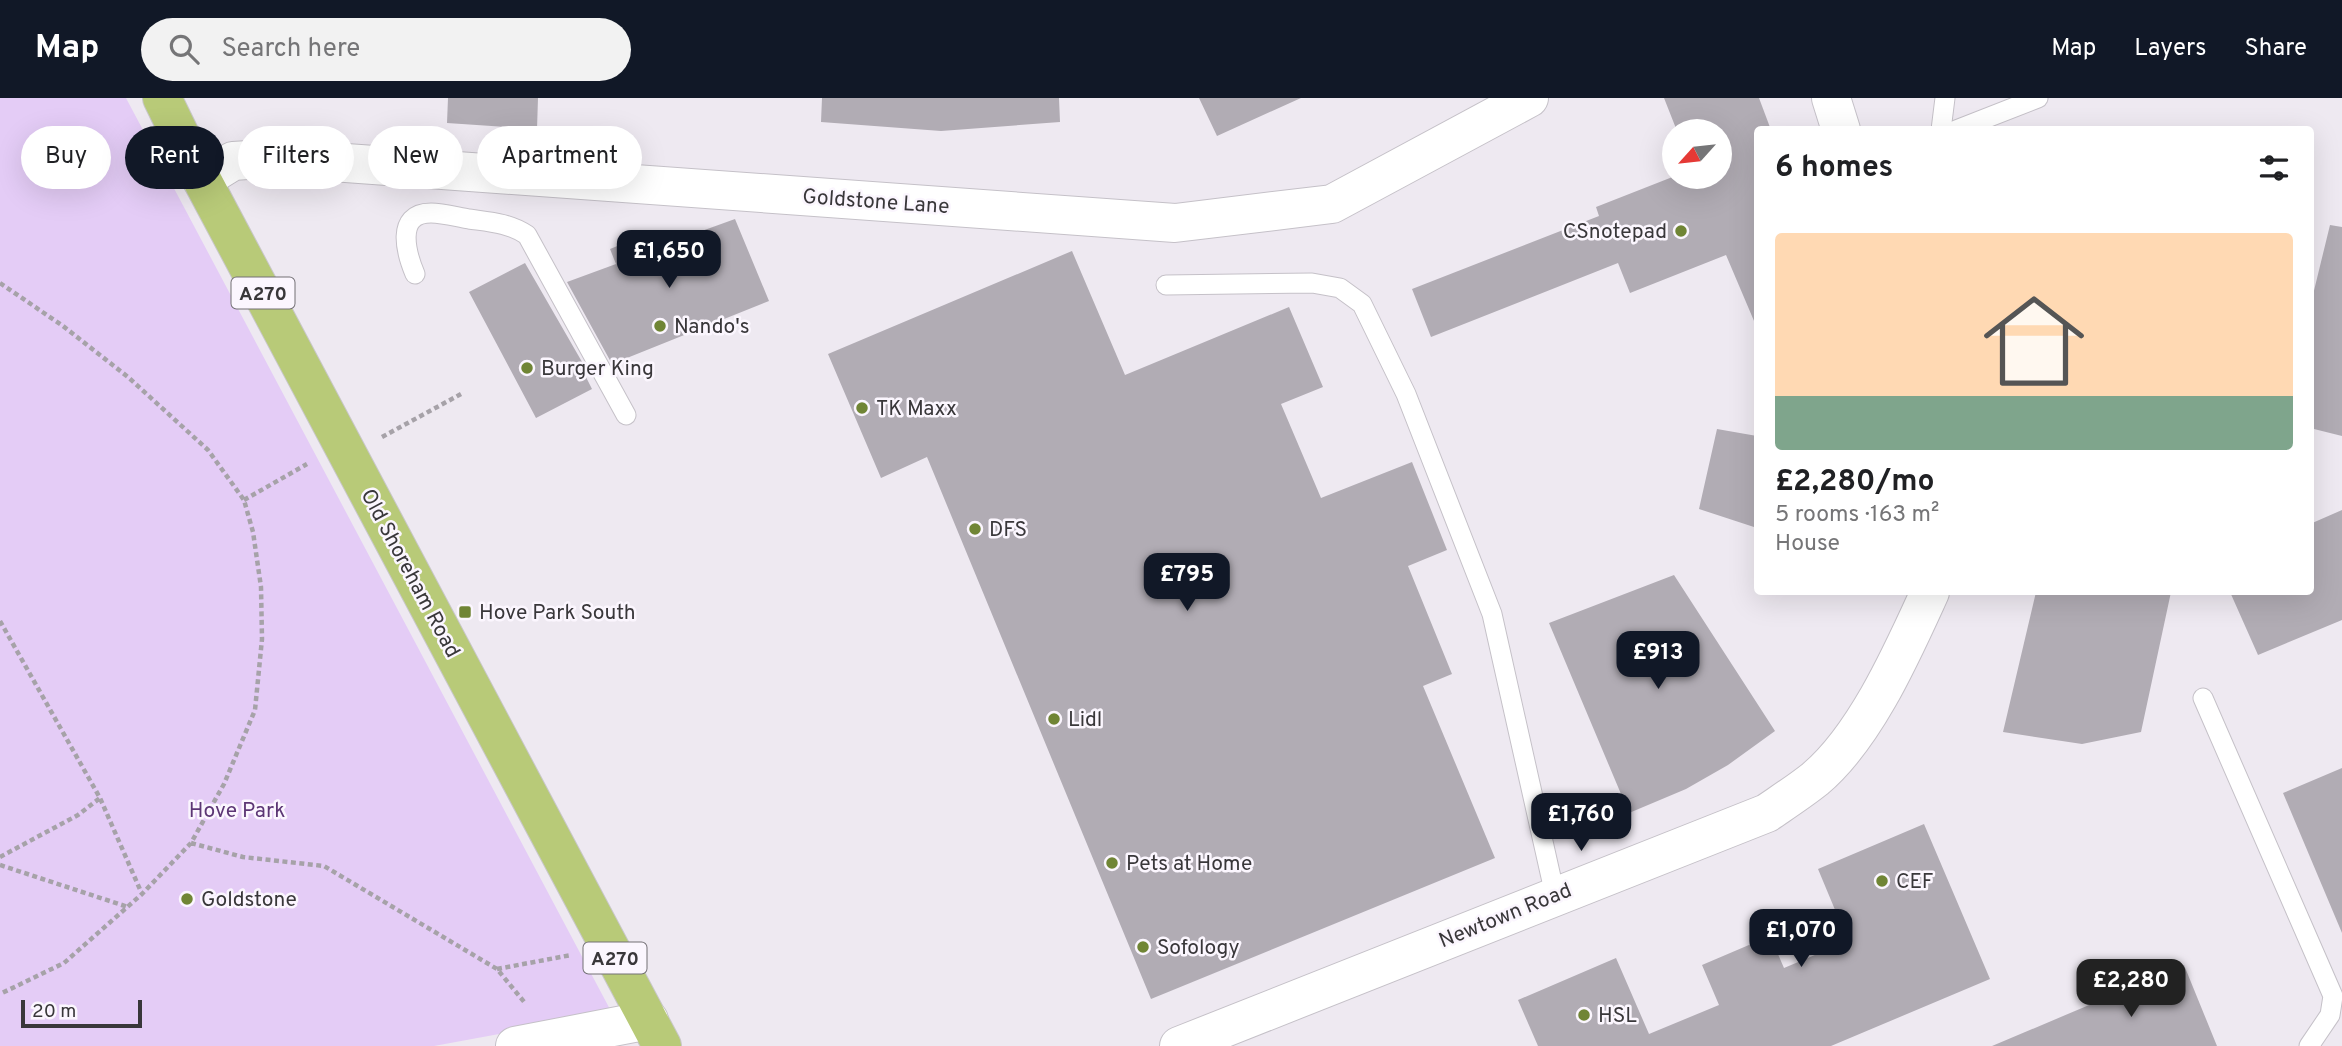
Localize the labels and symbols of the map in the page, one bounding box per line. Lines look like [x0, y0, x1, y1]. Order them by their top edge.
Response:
north arrow [1662, 119, 1732, 189]
street label: Goldstone Lane [801, 184, 950, 221]
place label: CSnotepad [1563, 219, 1667, 246]
marker: CSnotepad [1673, 223, 1689, 239]
pin: £1,650 [612, 230, 726, 290]
road number: A270 [232, 278, 294, 308]
place label: Nando's [674, 314, 750, 341]
marker: Nando's [652, 318, 668, 334]
place label: Burger King [541, 356, 654, 383]
marker: Burger King [519, 360, 535, 376]
place label: TK Maxx [876, 396, 957, 423]
marker: TK Maxx [854, 400, 870, 416]
street label: Old Shoreham Road [354, 485, 466, 663]
place label: DFS [989, 517, 1027, 544]
marker: DFS [967, 521, 983, 537]
pin: £795 [1146, 554, 1228, 613]
place label: Hove Park South [479, 600, 636, 627]
marker: Hove Park South [457, 604, 473, 620]
pin: £913 [1617, 632, 1699, 691]
place label: Lidl [1068, 707, 1102, 734]
marker: Lidl [1046, 711, 1062, 727]
pin: £1,760 [1524, 794, 1638, 853]
park label: Hove Park [189, 798, 285, 825]
place label: Pets at Home [1126, 851, 1252, 878]
marker: Pets at Home [1104, 855, 1120, 871]
place label: CEF [1896, 869, 1934, 896]
marker: CEF [1874, 873, 1890, 889]
street label: Newtown Road [1435, 877, 1576, 955]
place label: Goldstone [201, 887, 297, 914]
marker: Goldstone [179, 891, 195, 907]
pin: £1,070 [1744, 910, 1858, 969]
place label: Sofology [1157, 935, 1240, 962]
marker: Sofology [1135, 939, 1151, 955]
road number: A270 [584, 943, 646, 974]
pin: £2,280 [2074, 960, 2188, 1019]
scale bar [21, 997, 142, 1029]
place label: HSL [1598, 1003, 1637, 1030]
marker: HSL [1576, 1007, 1592, 1023]

